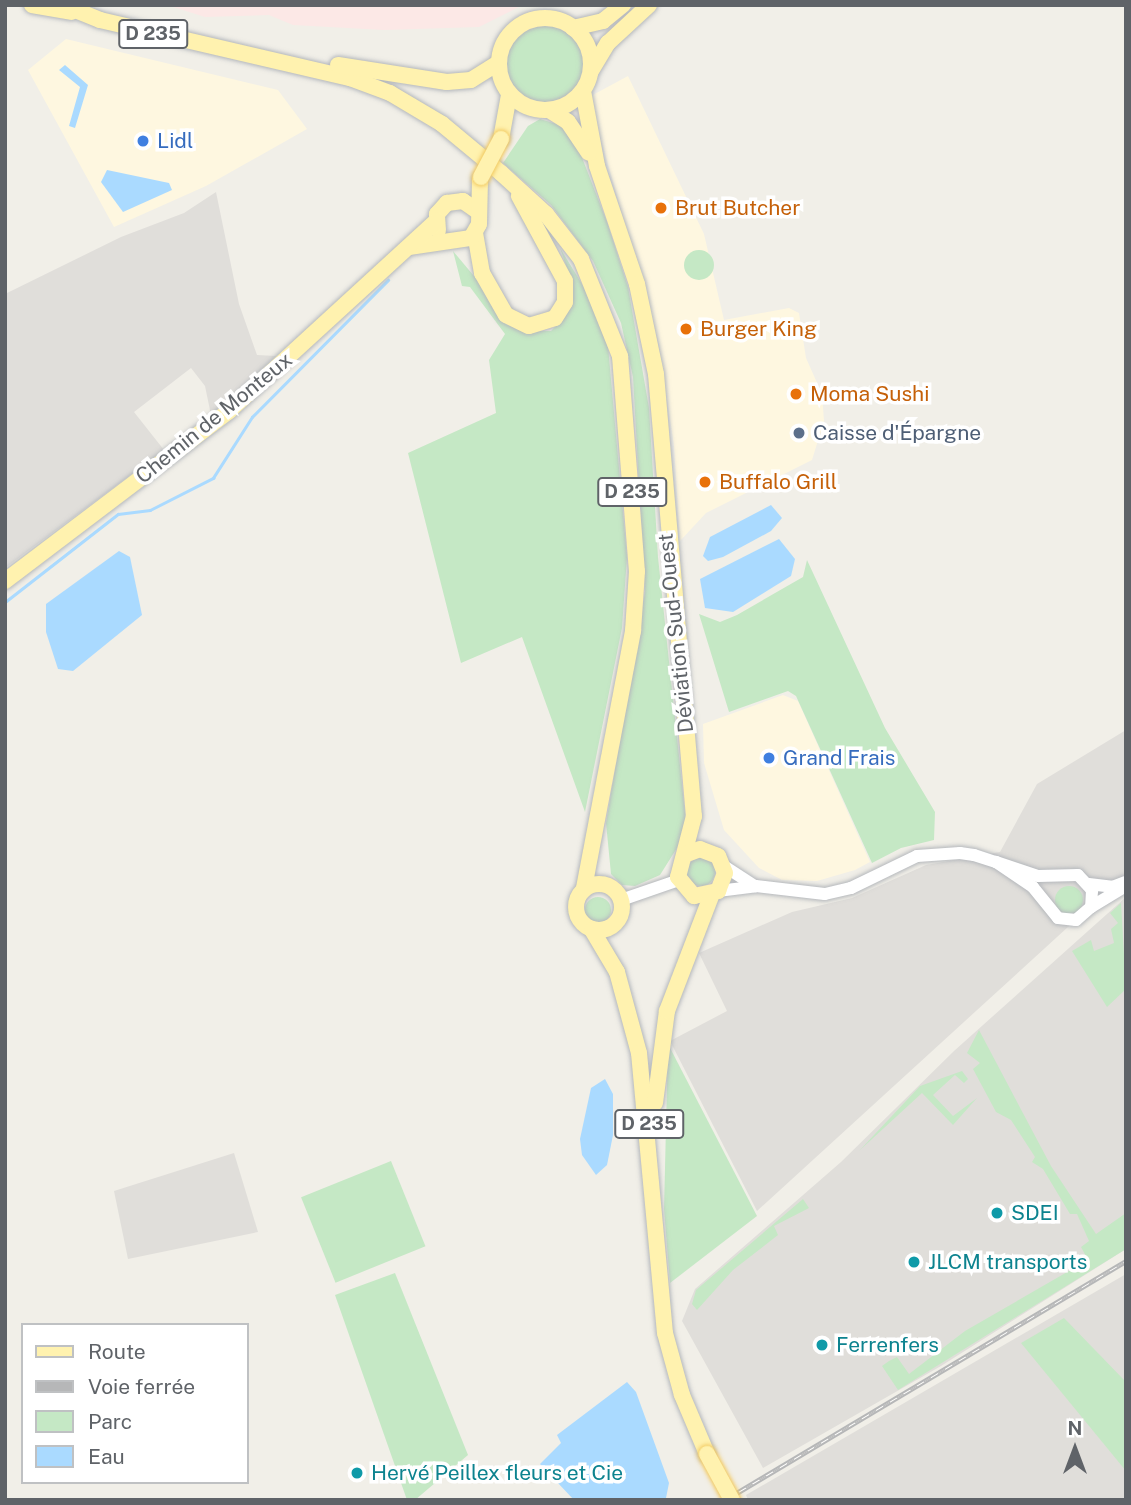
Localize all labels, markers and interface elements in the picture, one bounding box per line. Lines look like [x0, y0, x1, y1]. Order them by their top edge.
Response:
road number: D 235 [118, 18, 188, 50]
place label: Lidl [157, 128, 193, 154]
marker: Lidl [135, 133, 151, 149]
place label: Brut Butcher [675, 195, 800, 221]
marker: Brut Butcher [653, 200, 669, 216]
place label: Burger King [700, 316, 817, 342]
marker: Burger King [678, 321, 694, 337]
street label: Chemin de Monteux [130, 347, 298, 489]
place label: Moma Sushi [810, 381, 929, 407]
marker: Moma Sushi [788, 386, 804, 402]
place label: Caisse d'Épargne [813, 420, 982, 446]
marker: Caisse d'Épargne [791, 425, 807, 441]
place label: Buffalo Grill [719, 469, 837, 495]
marker: Buffalo Grill [697, 474, 713, 490]
road number: D 235 [597, 477, 667, 508]
street label: Déviation Sud-Ouest [653, 532, 699, 734]
place label: Grand Frais [783, 745, 895, 771]
marker: Grand Frais [761, 750, 777, 766]
road number: D 235 [614, 1108, 684, 1140]
place label: SDEI [1011, 1200, 1059, 1226]
marker: SDEI [989, 1205, 1005, 1221]
place label: JLCM transports [928, 1249, 1087, 1275]
marker: JLCM transports [906, 1254, 922, 1270]
legend [21, 1323, 248, 1484]
place label: Ferrenfers [836, 1332, 939, 1358]
marker: Ferrenfers [814, 1337, 830, 1353]
text: Route [88, 1339, 146, 1364]
text: Voie ferrée [88, 1374, 195, 1399]
text: Parc [88, 1409, 132, 1434]
north arrow [1040, 1414, 1110, 1484]
text: N [1068, 1417, 1082, 1439]
text: Eau [88, 1444, 125, 1469]
place label: Hervé Peillex fleurs et Cie [371, 1460, 624, 1486]
marker: Hervé Peillex fleurs et Cie [349, 1465, 365, 1481]

